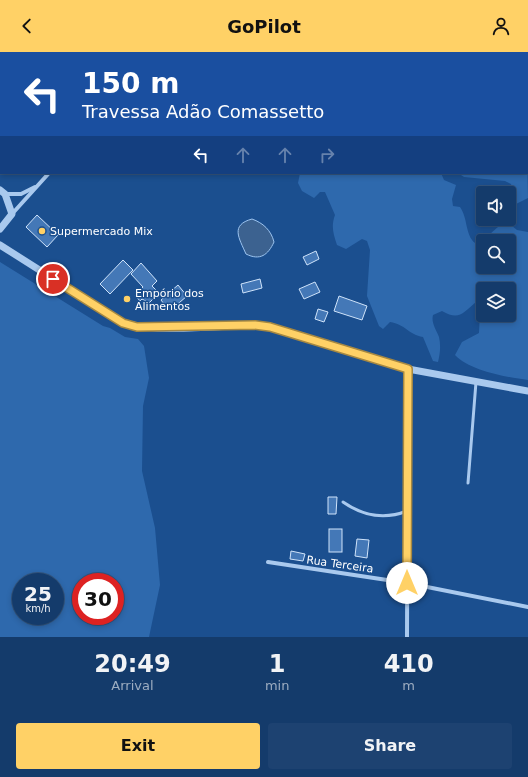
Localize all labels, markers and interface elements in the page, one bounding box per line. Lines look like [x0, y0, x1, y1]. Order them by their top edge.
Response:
icon: back [16, 15, 38, 37]
icon: person [490, 15, 512, 37]
text: GoPilot [227, 16, 301, 37]
text: 150 m [82, 67, 179, 100]
icon: left [16, 68, 68, 120]
text: Travessa Adão Comassetto [82, 101, 324, 122]
icon: left [190, 144, 212, 166]
icon: ahead [232, 144, 254, 166]
icon: ahead [274, 144, 296, 166]
icon: right [316, 144, 338, 166]
map controls [476, 186, 516, 322]
button: sound [476, 186, 516, 226]
place label: Supermercado Mix [50, 225, 153, 238]
marker: Supermercado Mix [37, 226, 47, 236]
button: search [476, 234, 516, 274]
pin [36, 262, 70, 296]
icon: arrive [42, 268, 64, 290]
button: layers [476, 282, 516, 322]
place label: Empório dos Alimentos [135, 287, 204, 313]
marker: Empório dos Alimentos [122, 294, 132, 304]
street label: Rua Terceira [306, 553, 374, 576]
position arrow [386, 562, 428, 604]
speed limit sign: 30 [72, 573, 124, 625]
text: 25 [24, 582, 52, 606]
text: km/h [25, 603, 51, 614]
text: 20:49 [94, 650, 171, 678]
text: 1 [269, 650, 285, 678]
text: 410 [384, 650, 434, 678]
text: Arrival [111, 678, 154, 693]
text: min [265, 678, 289, 693]
text: m [402, 678, 415, 693]
button: Exit [16, 723, 260, 769]
button: Share [268, 723, 512, 769]

